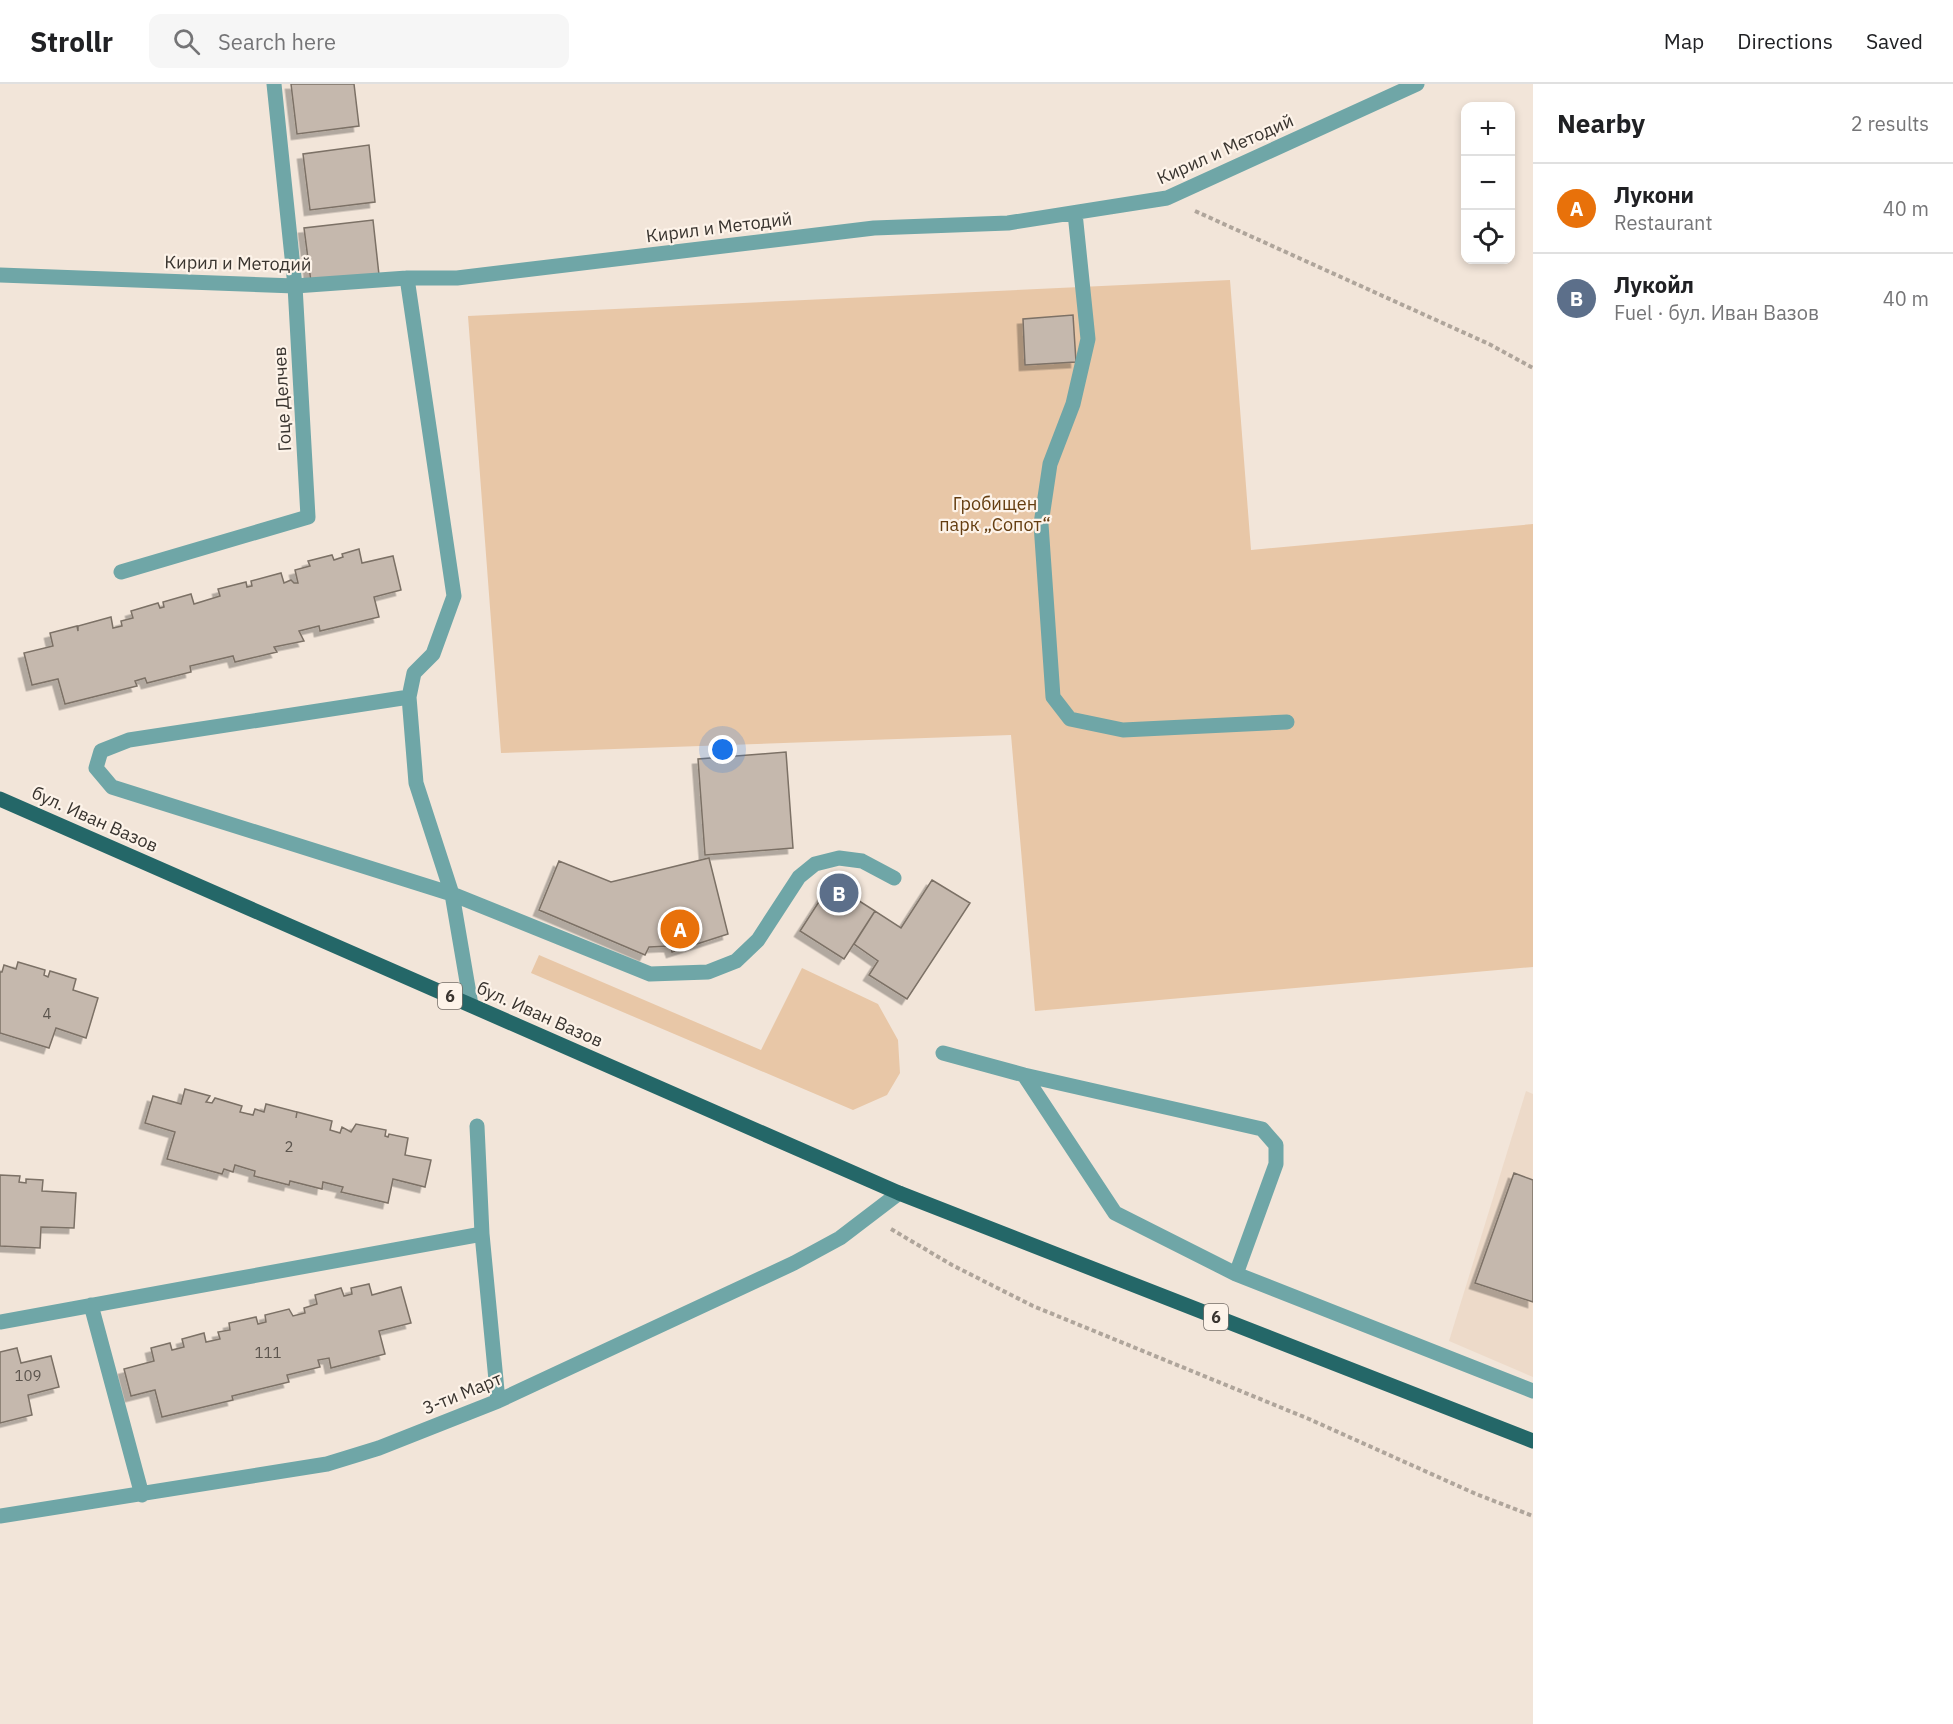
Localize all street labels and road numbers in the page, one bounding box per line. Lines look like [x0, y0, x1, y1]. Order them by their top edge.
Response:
street label: Кирил и Методий [1153, 109, 1297, 189]
street label: Кирил и Методий [645, 207, 793, 247]
street label: Кирил и Методий [164, 250, 312, 276]
street label: Гоце Делчев [268, 346, 296, 452]
street label: бул. Иван Вазов [28, 781, 162, 857]
street label: бул. Иван Вазов [473, 976, 607, 1052]
road number: 6 [438, 983, 462, 1009]
road number: 6 [1204, 1304, 1228, 1330]
street label: 3-ти Март [419, 1366, 506, 1419]

